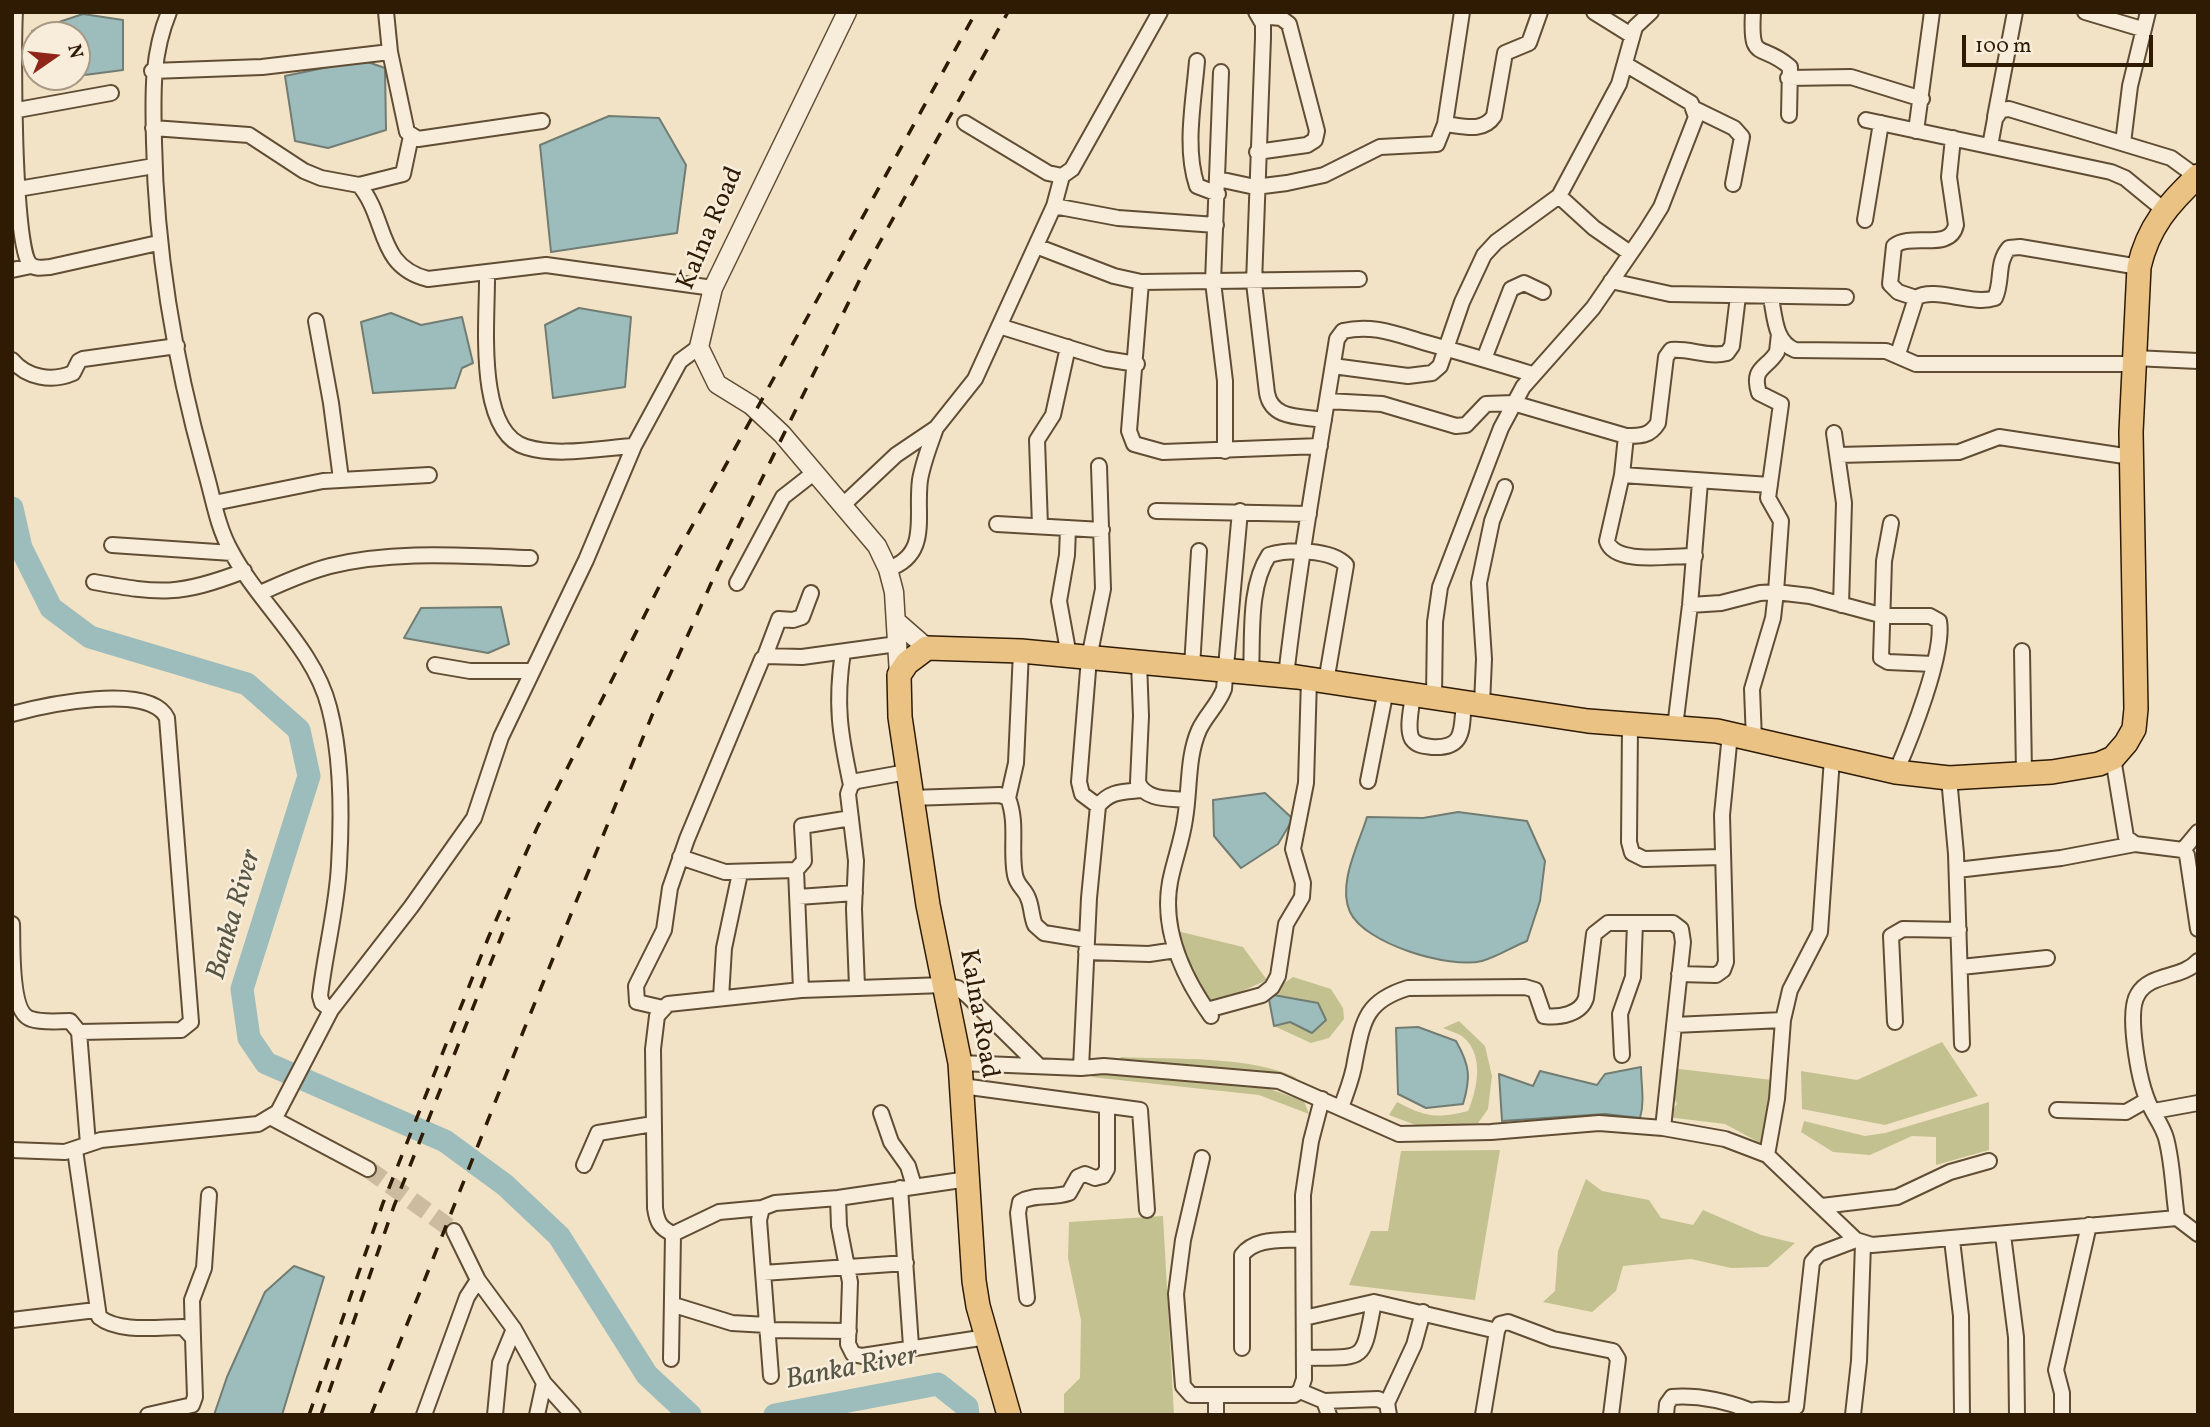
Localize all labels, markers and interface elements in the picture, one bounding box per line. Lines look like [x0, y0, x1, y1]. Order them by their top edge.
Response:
north arrow [21, 21, 91, 91]
scale bar [1965, 21, 2156, 65]
text: 100 m [1975, 32, 2032, 61]
text: N [60, 42, 89, 61]
street label: Kalna Road [672, 163, 752, 295]
water label: Banka River [201, 846, 271, 984]
street label: Kalna Road [950, 947, 1004, 1081]
water label: Banka River [783, 1341, 921, 1399]

